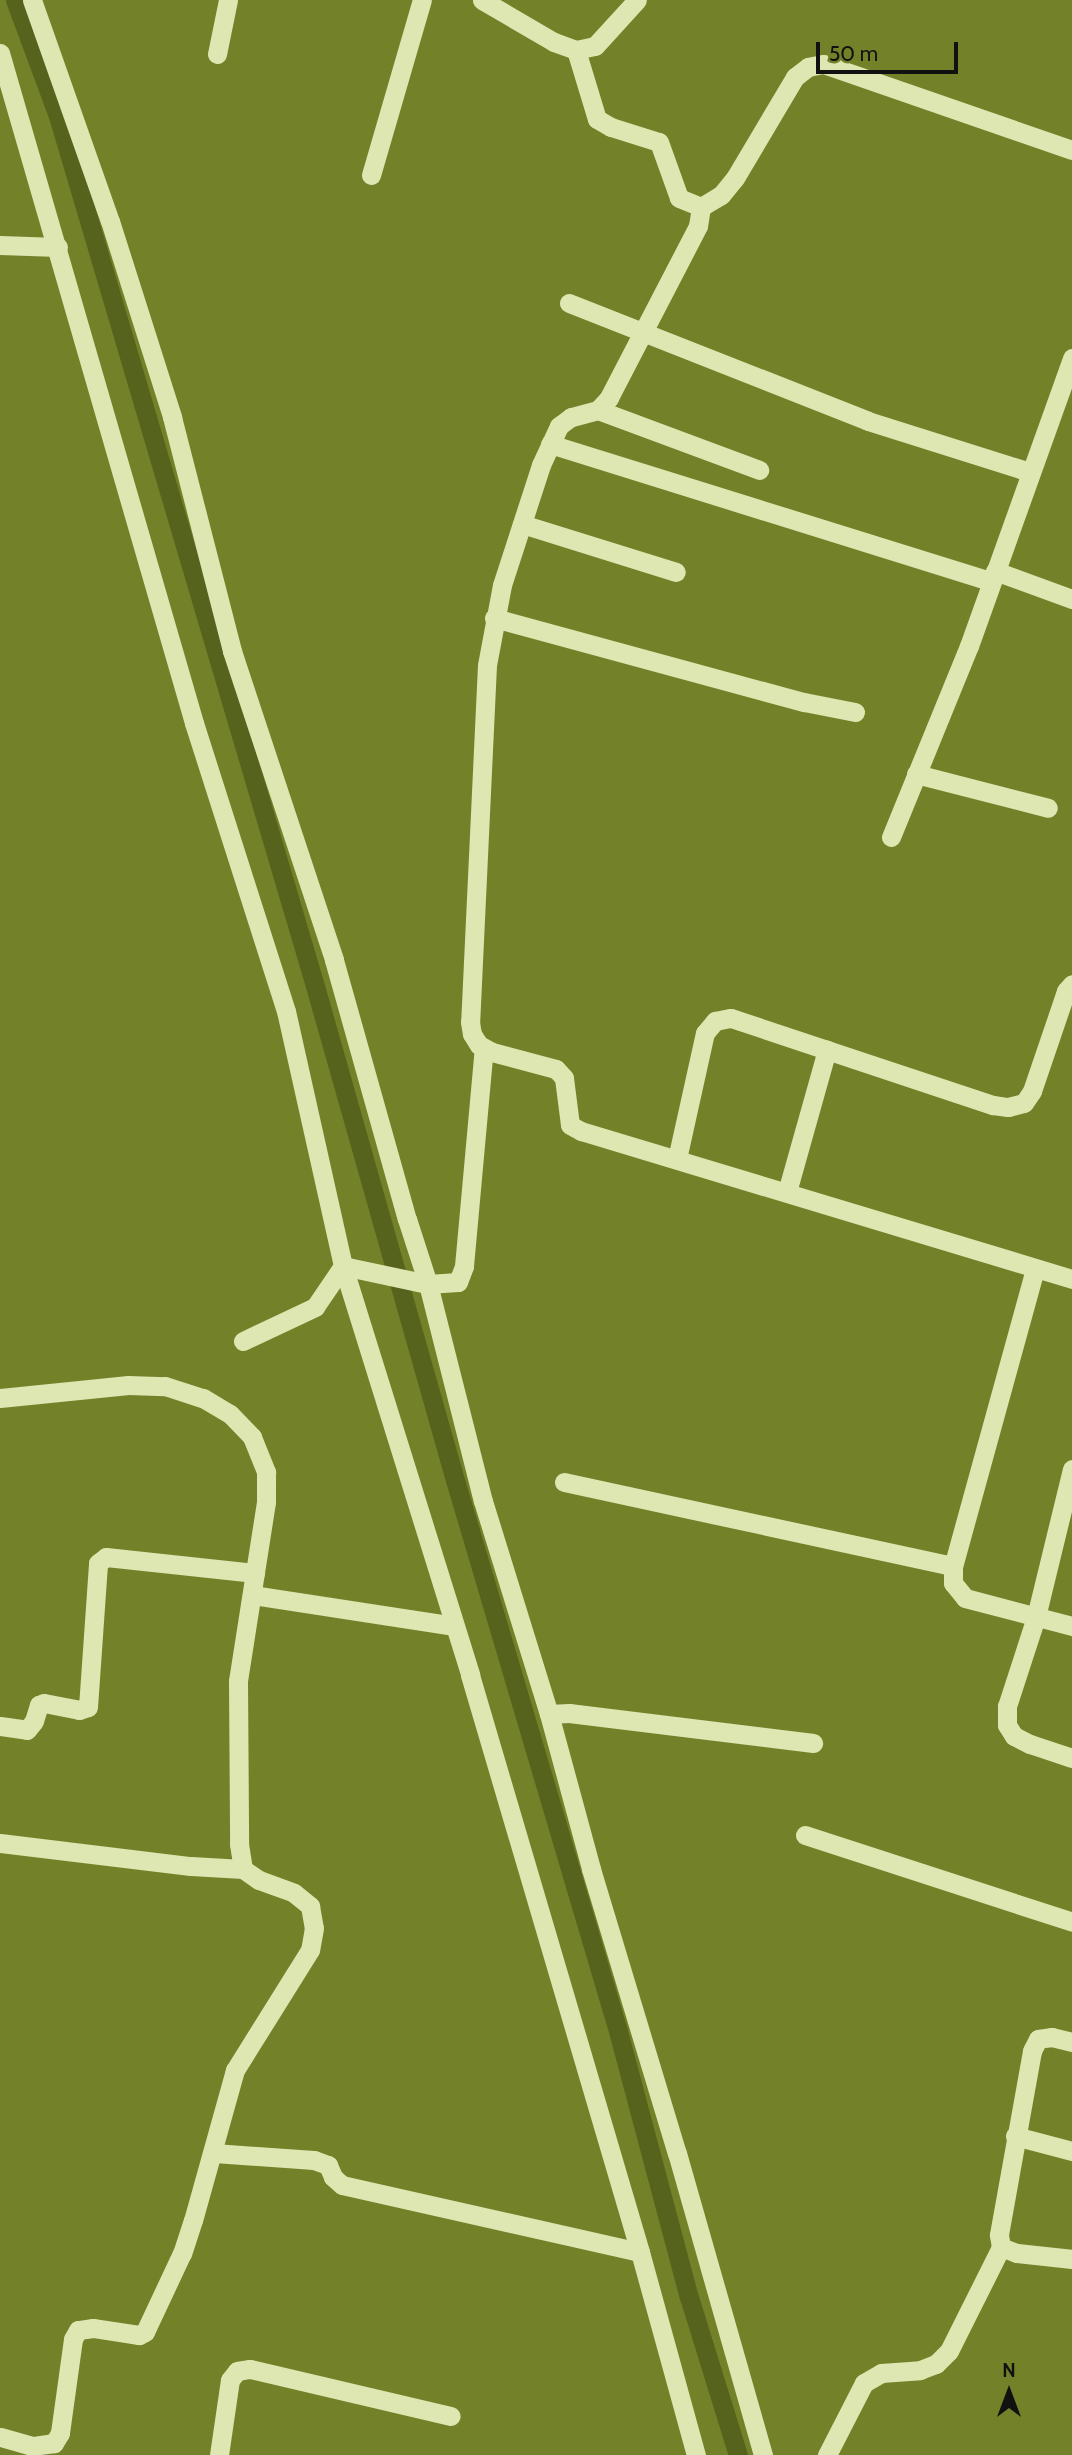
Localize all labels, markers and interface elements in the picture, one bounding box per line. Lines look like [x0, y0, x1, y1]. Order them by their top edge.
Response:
scale bar [820, 28, 962, 72]
text: 50 m [829, 41, 878, 66]
north arrow [974, 2357, 1044, 2427]
text: N [1002, 2359, 1016, 2382]

